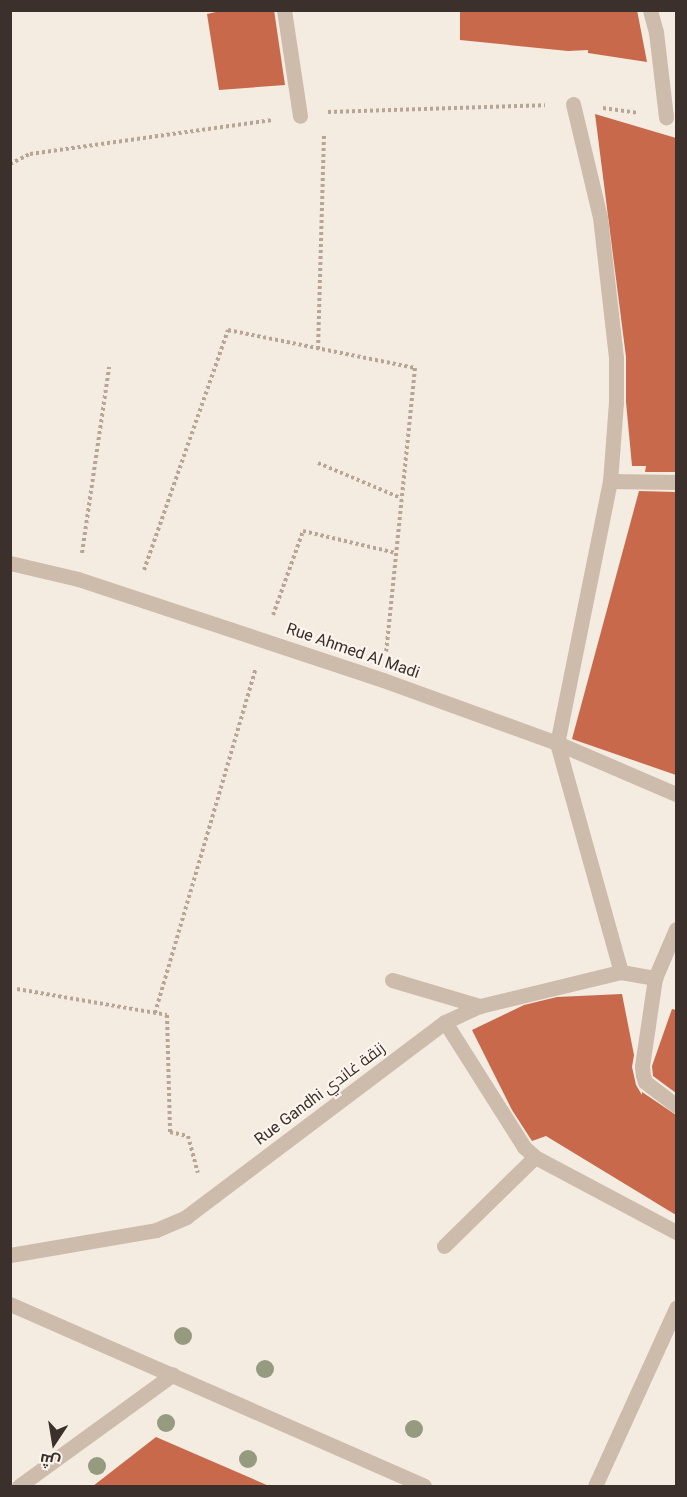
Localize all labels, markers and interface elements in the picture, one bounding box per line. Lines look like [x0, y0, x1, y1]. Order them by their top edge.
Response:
street label: Rue Ahmed Al Madi [284, 619, 422, 683]
street label: Rue Gandhi زنقة غاندي [251, 1039, 389, 1149]
north arrow [24, 1413, 84, 1473]
text: ش [38, 1450, 62, 1473]

